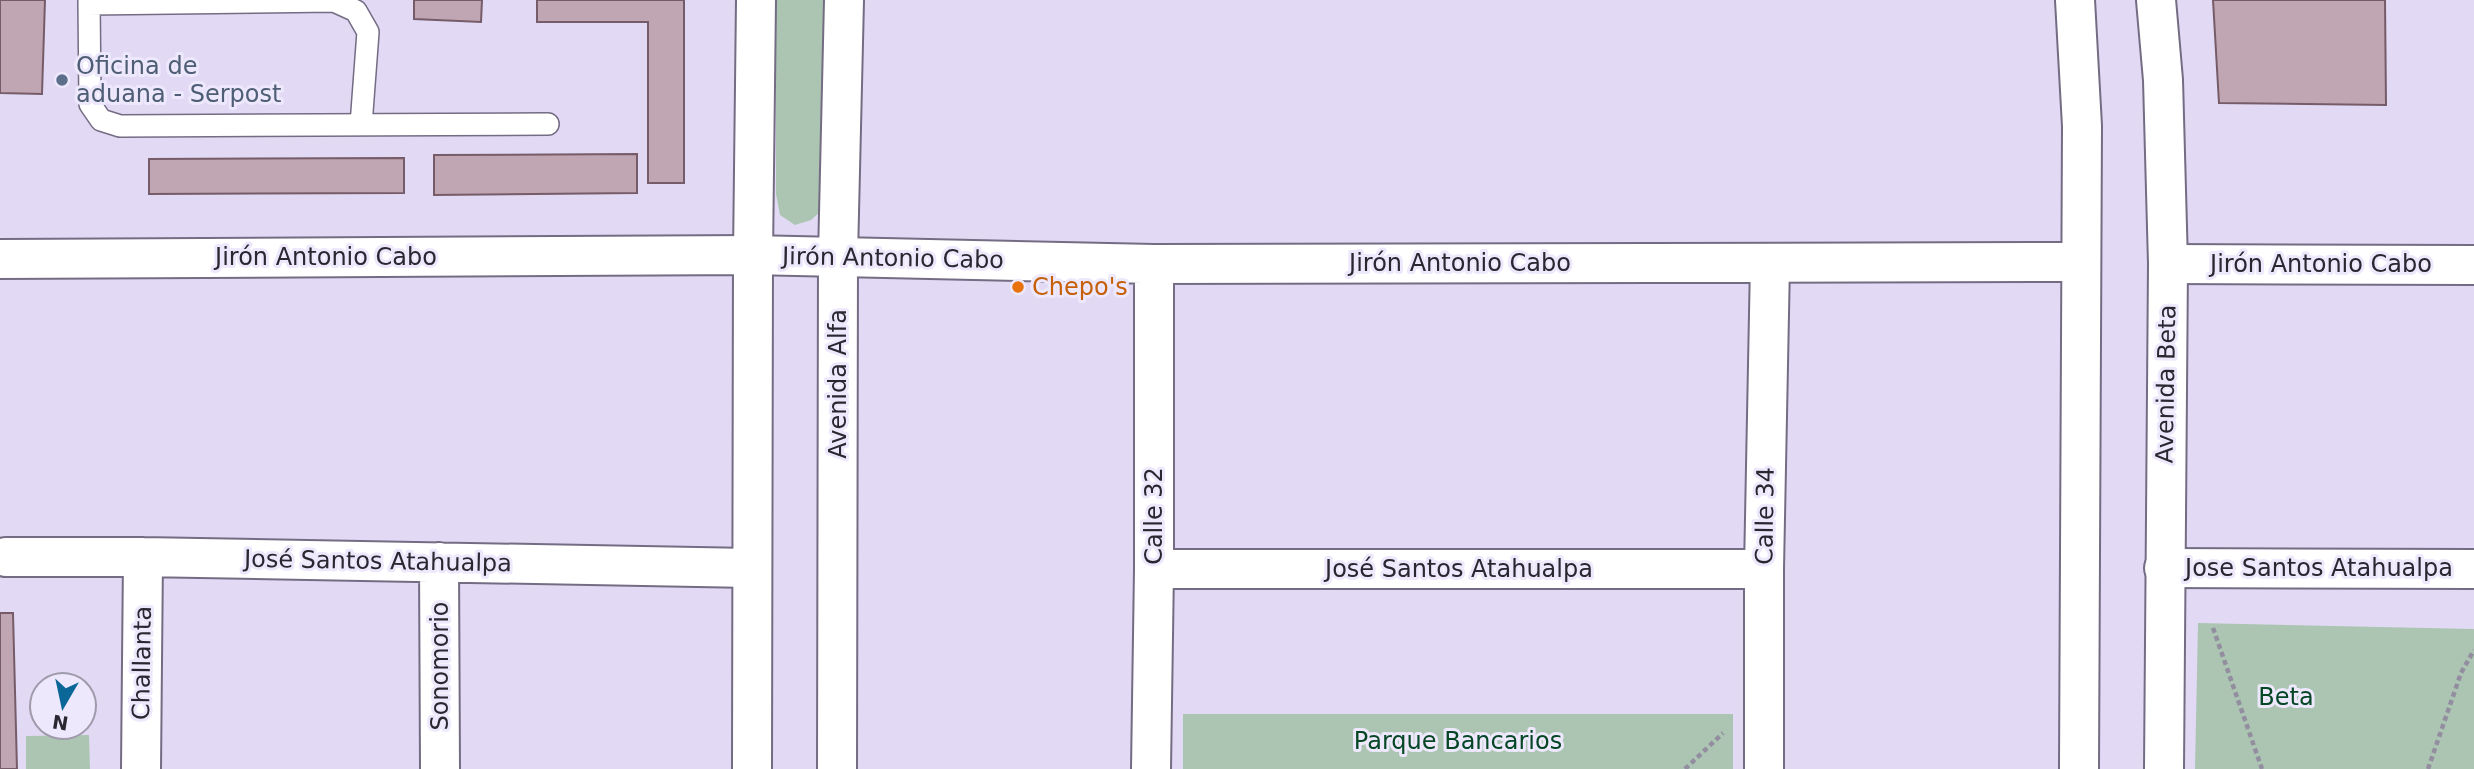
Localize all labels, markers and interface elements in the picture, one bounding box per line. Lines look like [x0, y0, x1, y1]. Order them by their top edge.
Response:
place label: Oficina de aduana - Serpost [76, 52, 281, 108]
marker: Oficina de aduana - Serpost [54, 72, 70, 88]
street label: Jirón Antonio Cabo [780, 242, 1004, 274]
street label: Jirón Antonio Cabo [213, 243, 437, 271]
street label: Jirón Antonio Cabo [1347, 249, 1571, 277]
street label: Jirón Antonio Cabo [2208, 250, 2432, 278]
place label: Chepo's [1032, 273, 1128, 301]
marker: Chepo's [1010, 279, 1026, 295]
street label: Avenida Beta [2151, 304, 2181, 464]
street label: Avenida Alfa [824, 309, 852, 459]
street label: Calle 32 [1140, 467, 1168, 565]
street label: Calle 34 [1750, 467, 1780, 565]
street label: José Santos Atahualpa [242, 545, 512, 577]
street label: Jose Santos Atahualpa [2183, 554, 2453, 582]
street label: José Santos Atahualpa [1323, 555, 1593, 583]
street label: Sonomorio [426, 601, 454, 731]
street label: Challanta [127, 606, 157, 720]
north arrow [28, 671, 98, 741]
park label: Beta [2258, 683, 2314, 711]
text: N [51, 711, 70, 735]
park label: Parque Bancarios [1354, 727, 1562, 755]

